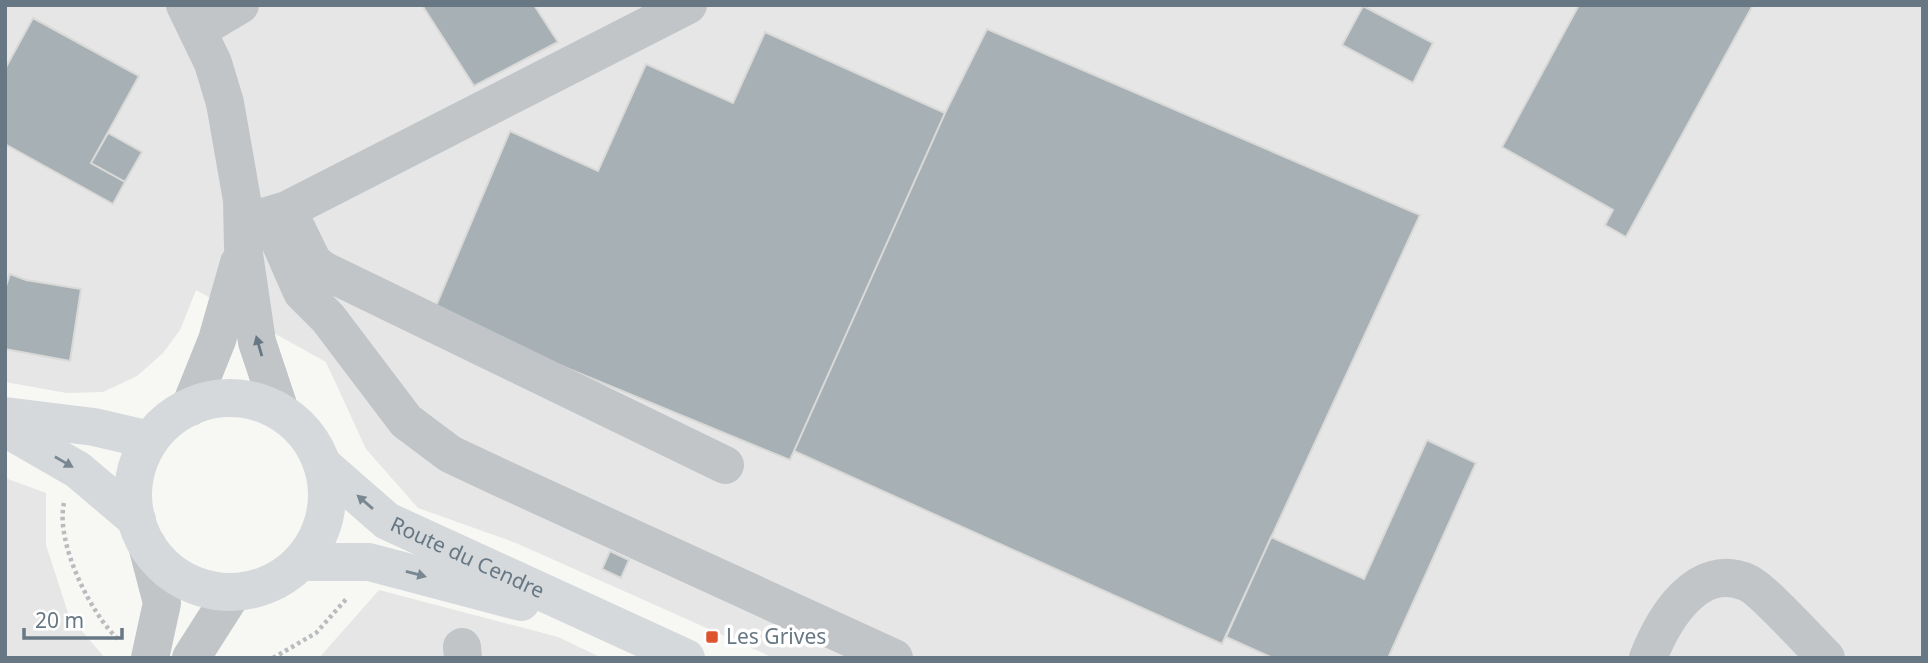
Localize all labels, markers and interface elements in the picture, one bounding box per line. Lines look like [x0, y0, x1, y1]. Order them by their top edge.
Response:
one-way arrow [253, 335, 264, 357]
one-way arrow [55, 456, 74, 468]
one-way arrow [357, 495, 374, 510]
street label: Route du Cendre [386, 510, 549, 604]
one-way arrow [406, 570, 427, 580]
scale bar [24, 596, 122, 640]
text: 20 m [35, 606, 84, 634]
place label: Les Grives [726, 622, 826, 650]
marker: Les Grives [704, 629, 720, 645]

